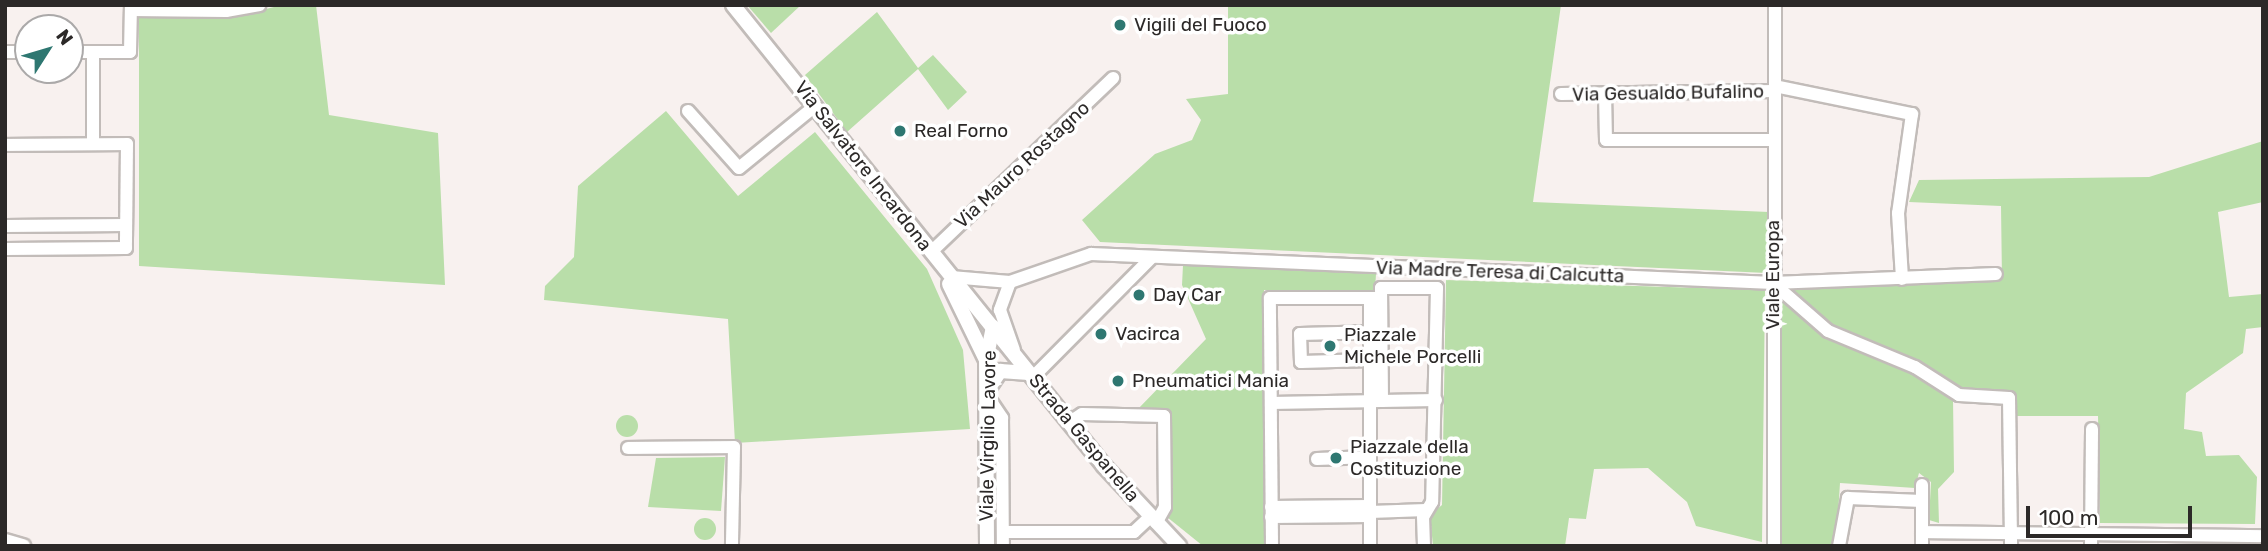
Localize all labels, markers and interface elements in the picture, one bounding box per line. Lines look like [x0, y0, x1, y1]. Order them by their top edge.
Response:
north arrow [14, 14, 84, 84]
place label: Vigili del Fuoco [1134, 14, 1267, 36]
marker: Vigili del Fuoco [1112, 17, 1128, 33]
text: N [51, 25, 78, 50]
street label: Via Salvatore Incardona [790, 77, 936, 255]
street label: Via Gesualdo Bufalino [1572, 80, 1764, 106]
street label: Via Mauro Rostagno [950, 97, 1094, 233]
place label: Real Forno [914, 120, 1008, 142]
marker: Real Forno [892, 123, 908, 139]
street label: Viale Europa [1762, 220, 1784, 330]
street label: Via Madre Teresa di Calcutta [1375, 256, 1625, 288]
place label: Day Car [1153, 284, 1222, 306]
marker: Day Car [1131, 287, 1147, 303]
place label: Vacirca [1115, 323, 1180, 345]
place label: Piazzale Michele Porcelli [1344, 324, 1481, 368]
marker: Vacirca [1093, 326, 1109, 342]
marker: Piazzale Michele Porcelli [1322, 338, 1338, 354]
street label: Viale Virgilio Lavore [975, 350, 1001, 522]
street label: Strada Gaspanella [1024, 369, 1144, 507]
place label: Pneumatici Mania [1132, 370, 1289, 392]
marker: Pneumatici Mania [1110, 373, 1126, 389]
place label: Piazzale della Costituzione [1350, 436, 1469, 480]
marker: Piazzale della Costituzione [1328, 450, 1344, 466]
scale bar [2030, 491, 2196, 536]
text: 100 m [2039, 505, 2098, 530]

